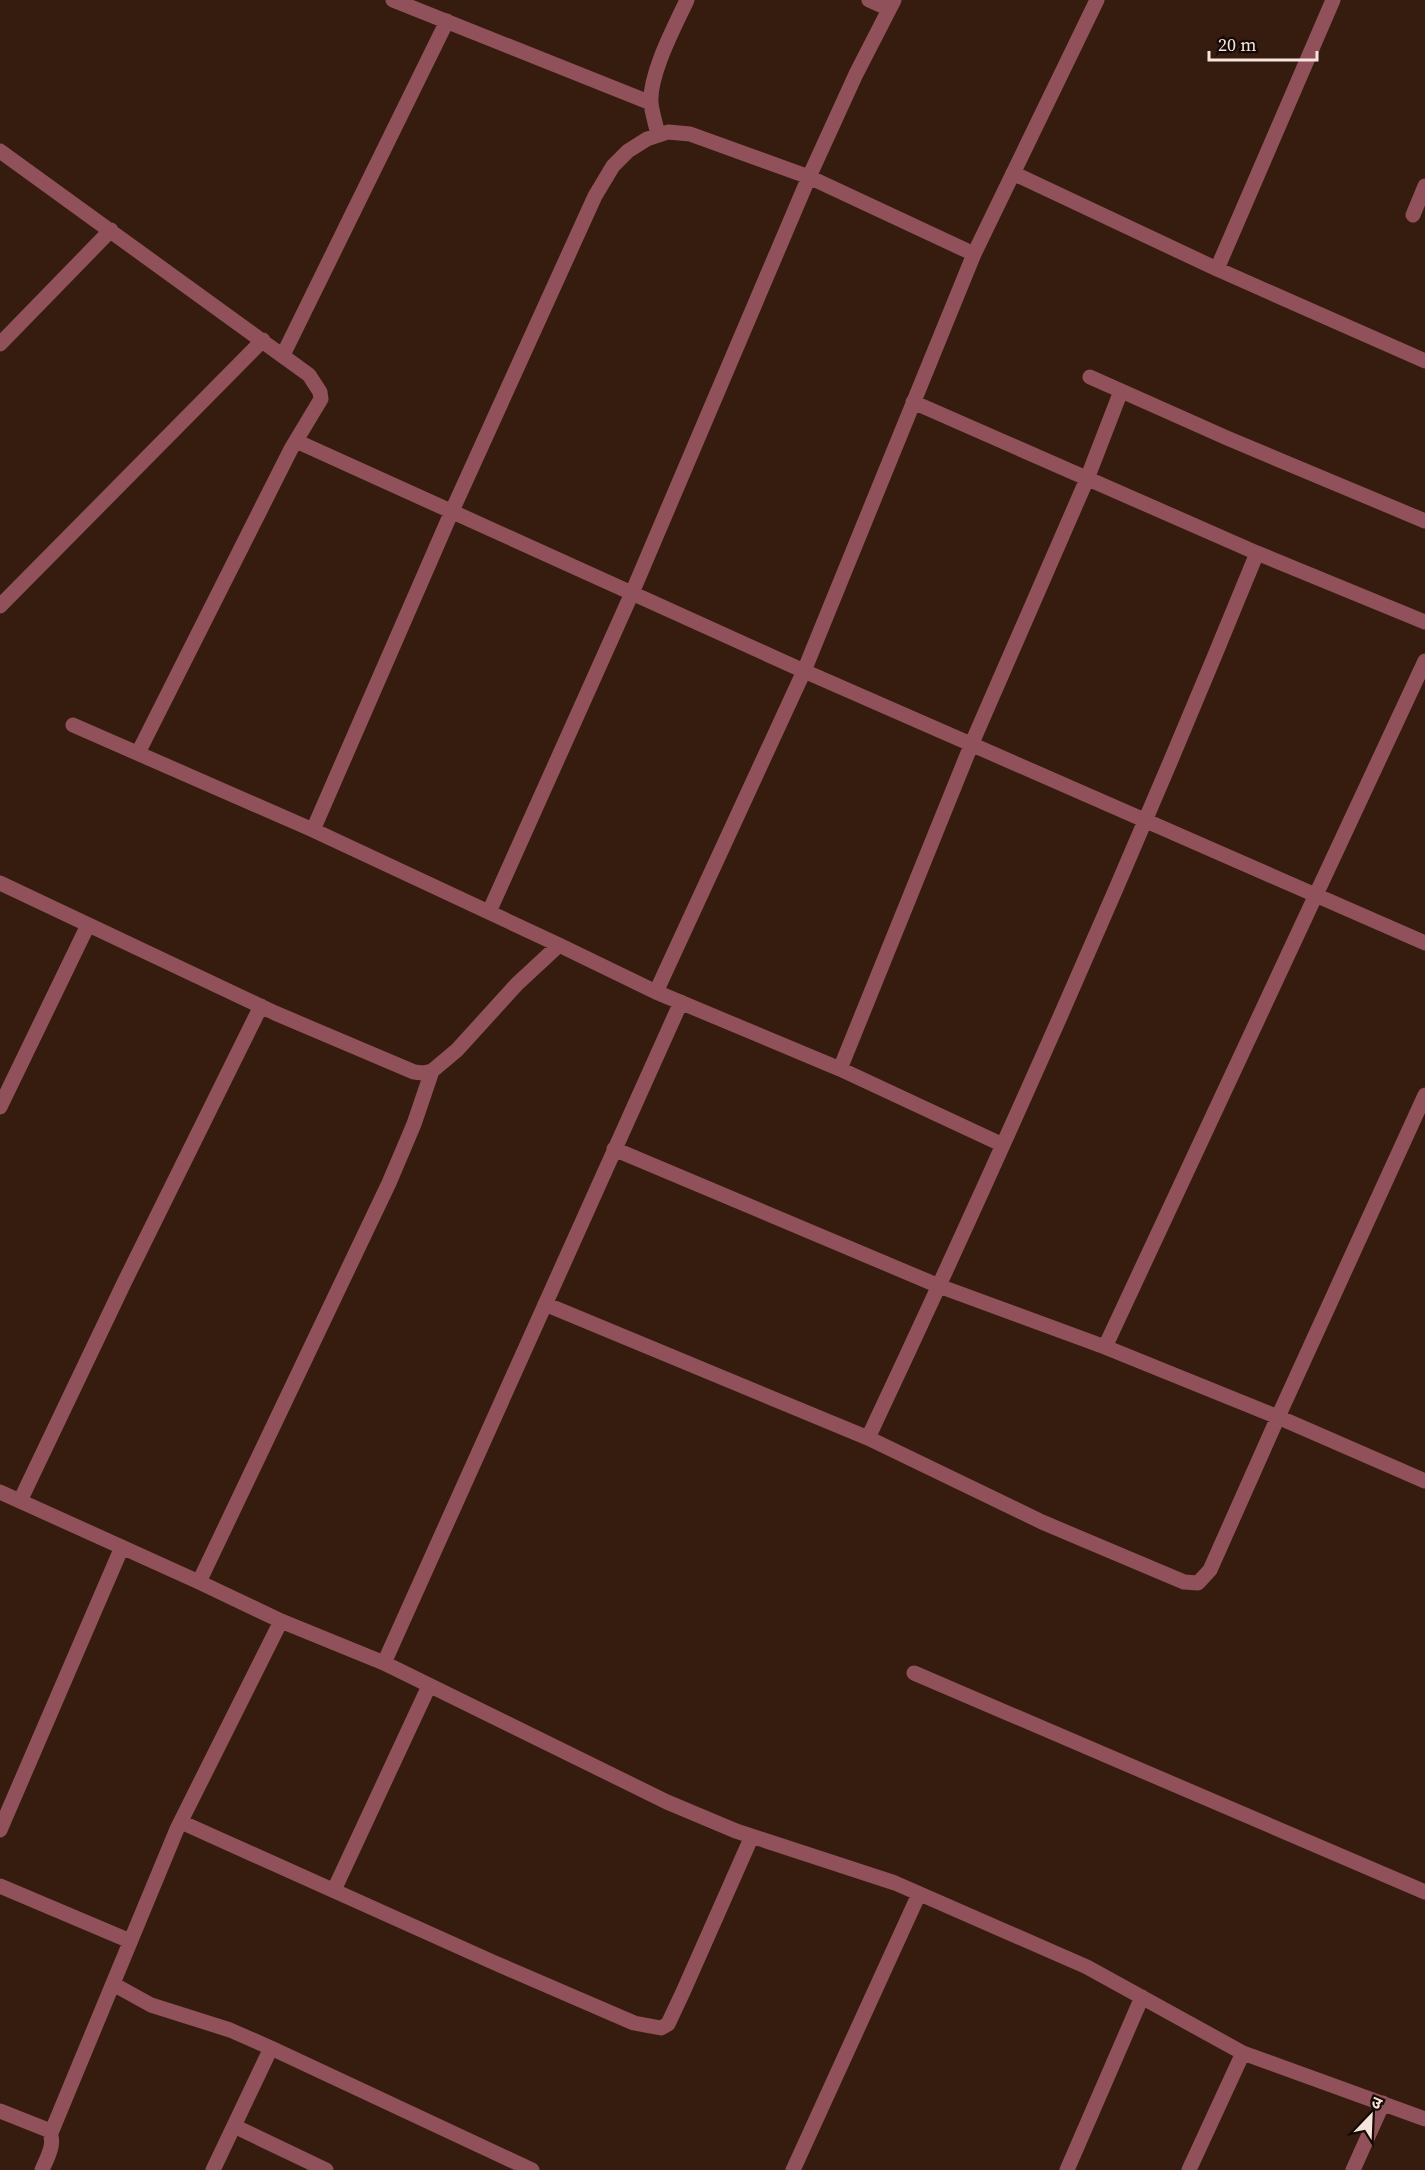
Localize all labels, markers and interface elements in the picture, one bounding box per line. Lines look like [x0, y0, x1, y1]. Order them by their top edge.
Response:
scale bar [1209, 24, 1317, 62]
text: 20 m [1218, 32, 1256, 57]
north arrow [1341, 2086, 1401, 2146]
text: उ [1368, 2090, 1386, 2114]

